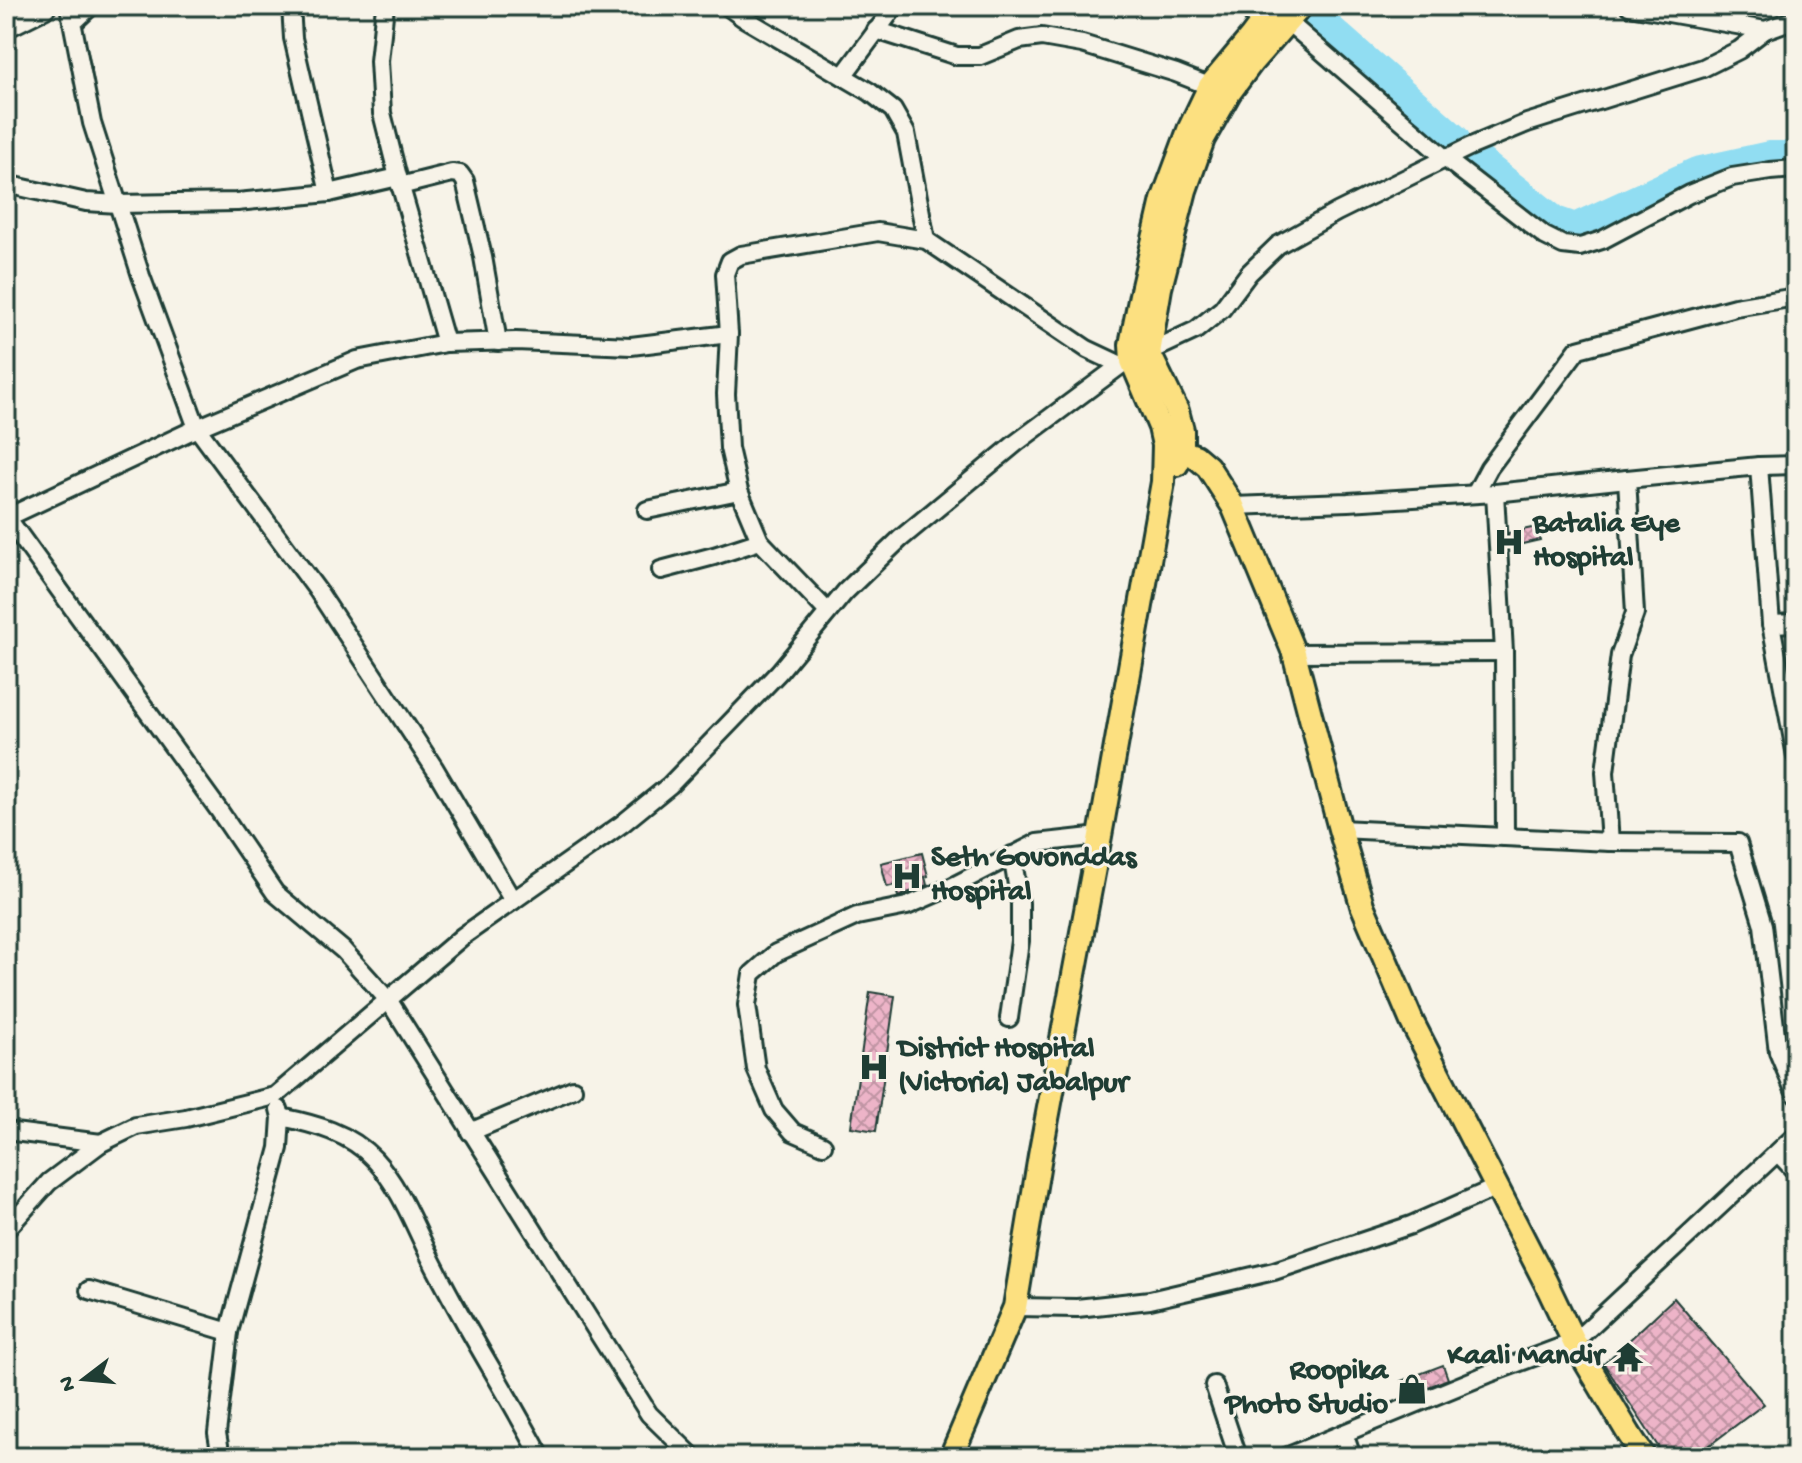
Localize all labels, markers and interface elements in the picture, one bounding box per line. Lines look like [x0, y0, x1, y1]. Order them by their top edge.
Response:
place label: Batalia Eye Hospital [1532, 508, 1681, 577]
hospital icon: Batalia Eye Hospital [1492, 525, 1526, 559]
place label: Seth Govonddas Hospital [931, 842, 1138, 911]
hospital icon: Seth Govonddas Hospital [890, 859, 924, 893]
place label: District Hospital (Victoria) Jabalpur [895, 1033, 1132, 1102]
hospital icon: District Hospital (Victoria) Jabalpur [857, 1050, 891, 1084]
north arrow [44, 1339, 124, 1419]
place label: Kaali Mandir [1447, 1340, 1607, 1375]
temple icon: Kaali Mandir [1611, 1340, 1645, 1374]
place label: Roopika Photo Studio [1223, 1355, 1389, 1424]
shop icon: Roopika Photo Studio [1395, 1372, 1429, 1406]
text: N [54, 1373, 83, 1394]

